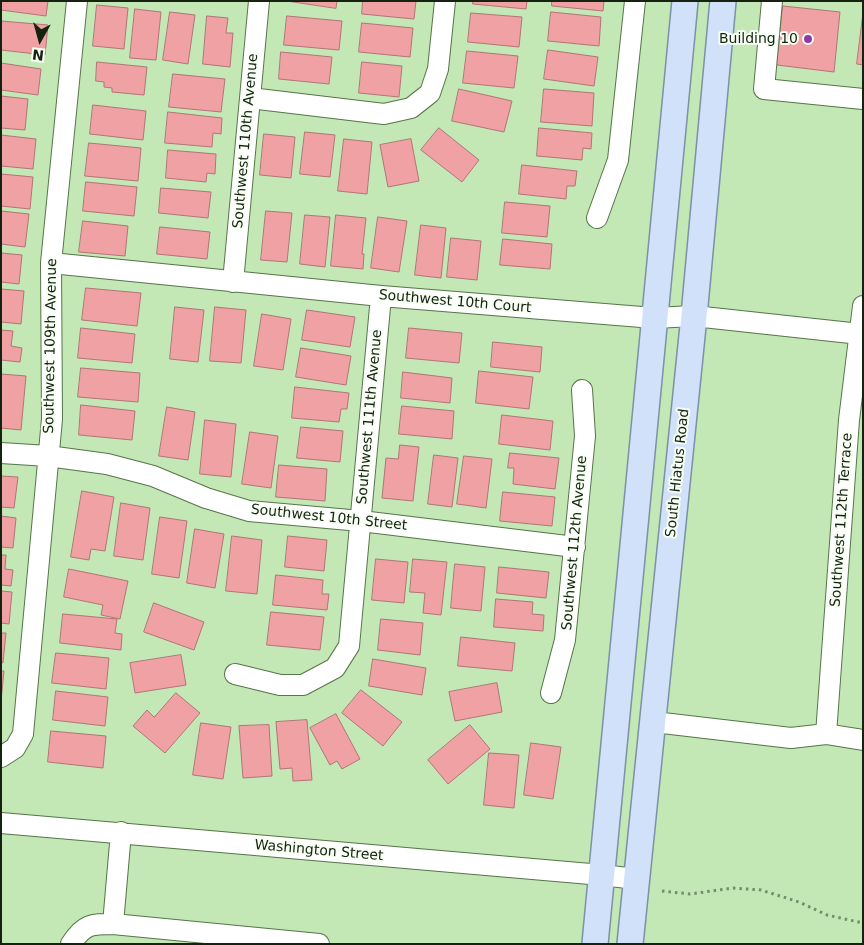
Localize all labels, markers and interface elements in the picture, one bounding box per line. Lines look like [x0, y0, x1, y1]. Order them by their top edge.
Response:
north arrow [15, 15, 65, 65]
place label: Building 10 [719, 31, 798, 47]
marker: Building 10 [802, 33, 814, 45]
text: N [31, 46, 45, 64]
street label: Southwest 110th Avenue [230, 53, 262, 229]
street label: Southwest 109th Avenue [41, 258, 61, 434]
street label: Southwest 10th Court [378, 287, 532, 317]
street label: Southwest 111th Avenue [354, 329, 386, 505]
street label: South Hiatus Road [663, 408, 693, 538]
street label: Southwest 112th Terrace [828, 432, 856, 608]
street label: Southwest 112th Avenue [559, 455, 591, 631]
street label: Southwest 10th Street [250, 501, 408, 535]
street label: Washington Street [254, 837, 384, 865]

